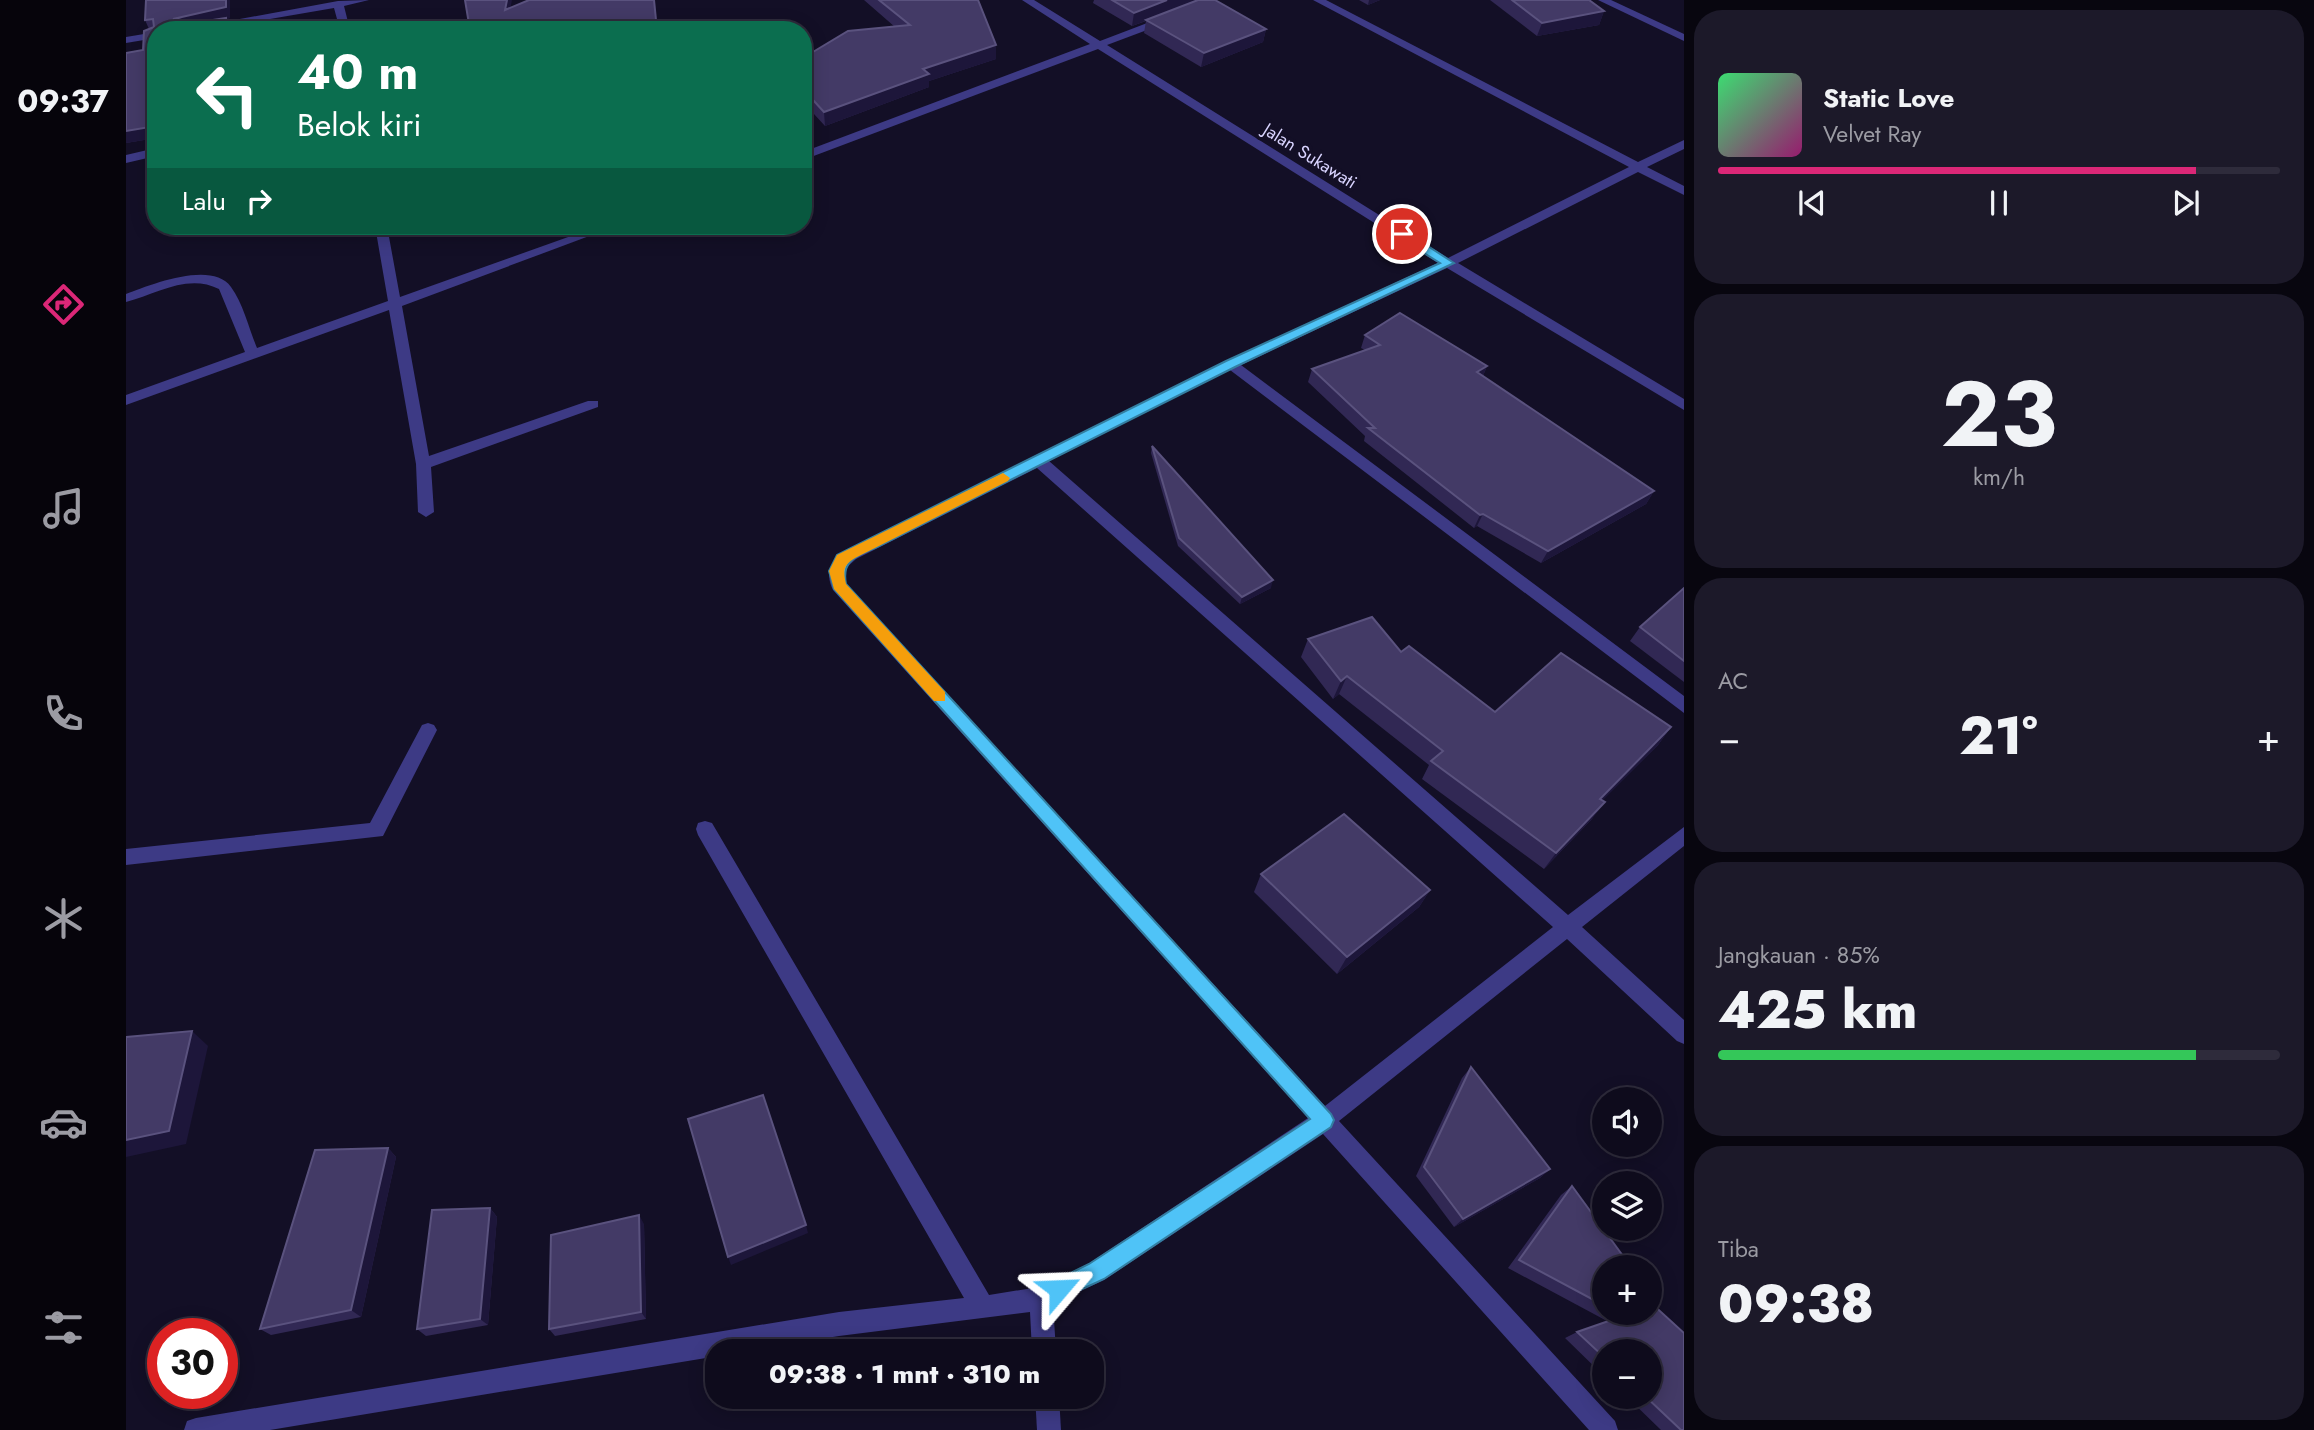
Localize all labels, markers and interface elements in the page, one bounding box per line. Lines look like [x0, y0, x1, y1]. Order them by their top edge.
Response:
text: 40 m [297, 37, 419, 107]
icon: left [182, 49, 273, 140]
text: 09:37 [17, 78, 109, 124]
text: Static Love [1823, 79, 1955, 117]
text: Belok kiri [297, 102, 422, 148]
street label: Jalan Sukawati [1256, 116, 1362, 195]
text: Velvet Ray [1823, 117, 1921, 151]
text: Lalu [182, 182, 226, 220]
icon: right [240, 182, 278, 220]
icon: previous [1793, 184, 1831, 222]
icon: pause [1980, 184, 2018, 222]
icon: next [2167, 184, 2205, 222]
pin [1372, 204, 1432, 264]
icon: arrive [1383, 215, 1421, 253]
icon: directions [39, 280, 88, 329]
text: 23 [1941, 349, 2057, 480]
text: km/h [1973, 460, 2025, 494]
icon: music [39, 484, 88, 533]
text: AC [1718, 664, 1748, 698]
icon: phone [39, 689, 88, 738]
text: 21° [1959, 698, 2038, 774]
text: − [1718, 710, 1740, 765]
text: + [2257, 710, 2280, 765]
icon: climate [39, 894, 88, 943]
text: Jangkauan · 85% [1718, 938, 1880, 972]
text: 425 km [1718, 972, 1917, 1048]
map controls [1592, 1087, 1662, 1409]
button: sound [1592, 1087, 1662, 1157]
icon: car [39, 1098, 88, 1147]
button: layers [1592, 1171, 1662, 1241]
text: Tiba [1718, 1232, 1759, 1266]
position arrow [1022, 1252, 1096, 1326]
button: + [1592, 1255, 1662, 1325]
text: 09:38 [1718, 1266, 1874, 1342]
icon: filters [39, 1303, 88, 1352]
speed limit sign: 30 [147, 1318, 238, 1409]
button: − [1592, 1339, 1662, 1409]
text: 09:38 · 1 mnt · 310 m [769, 1355, 1040, 1393]

